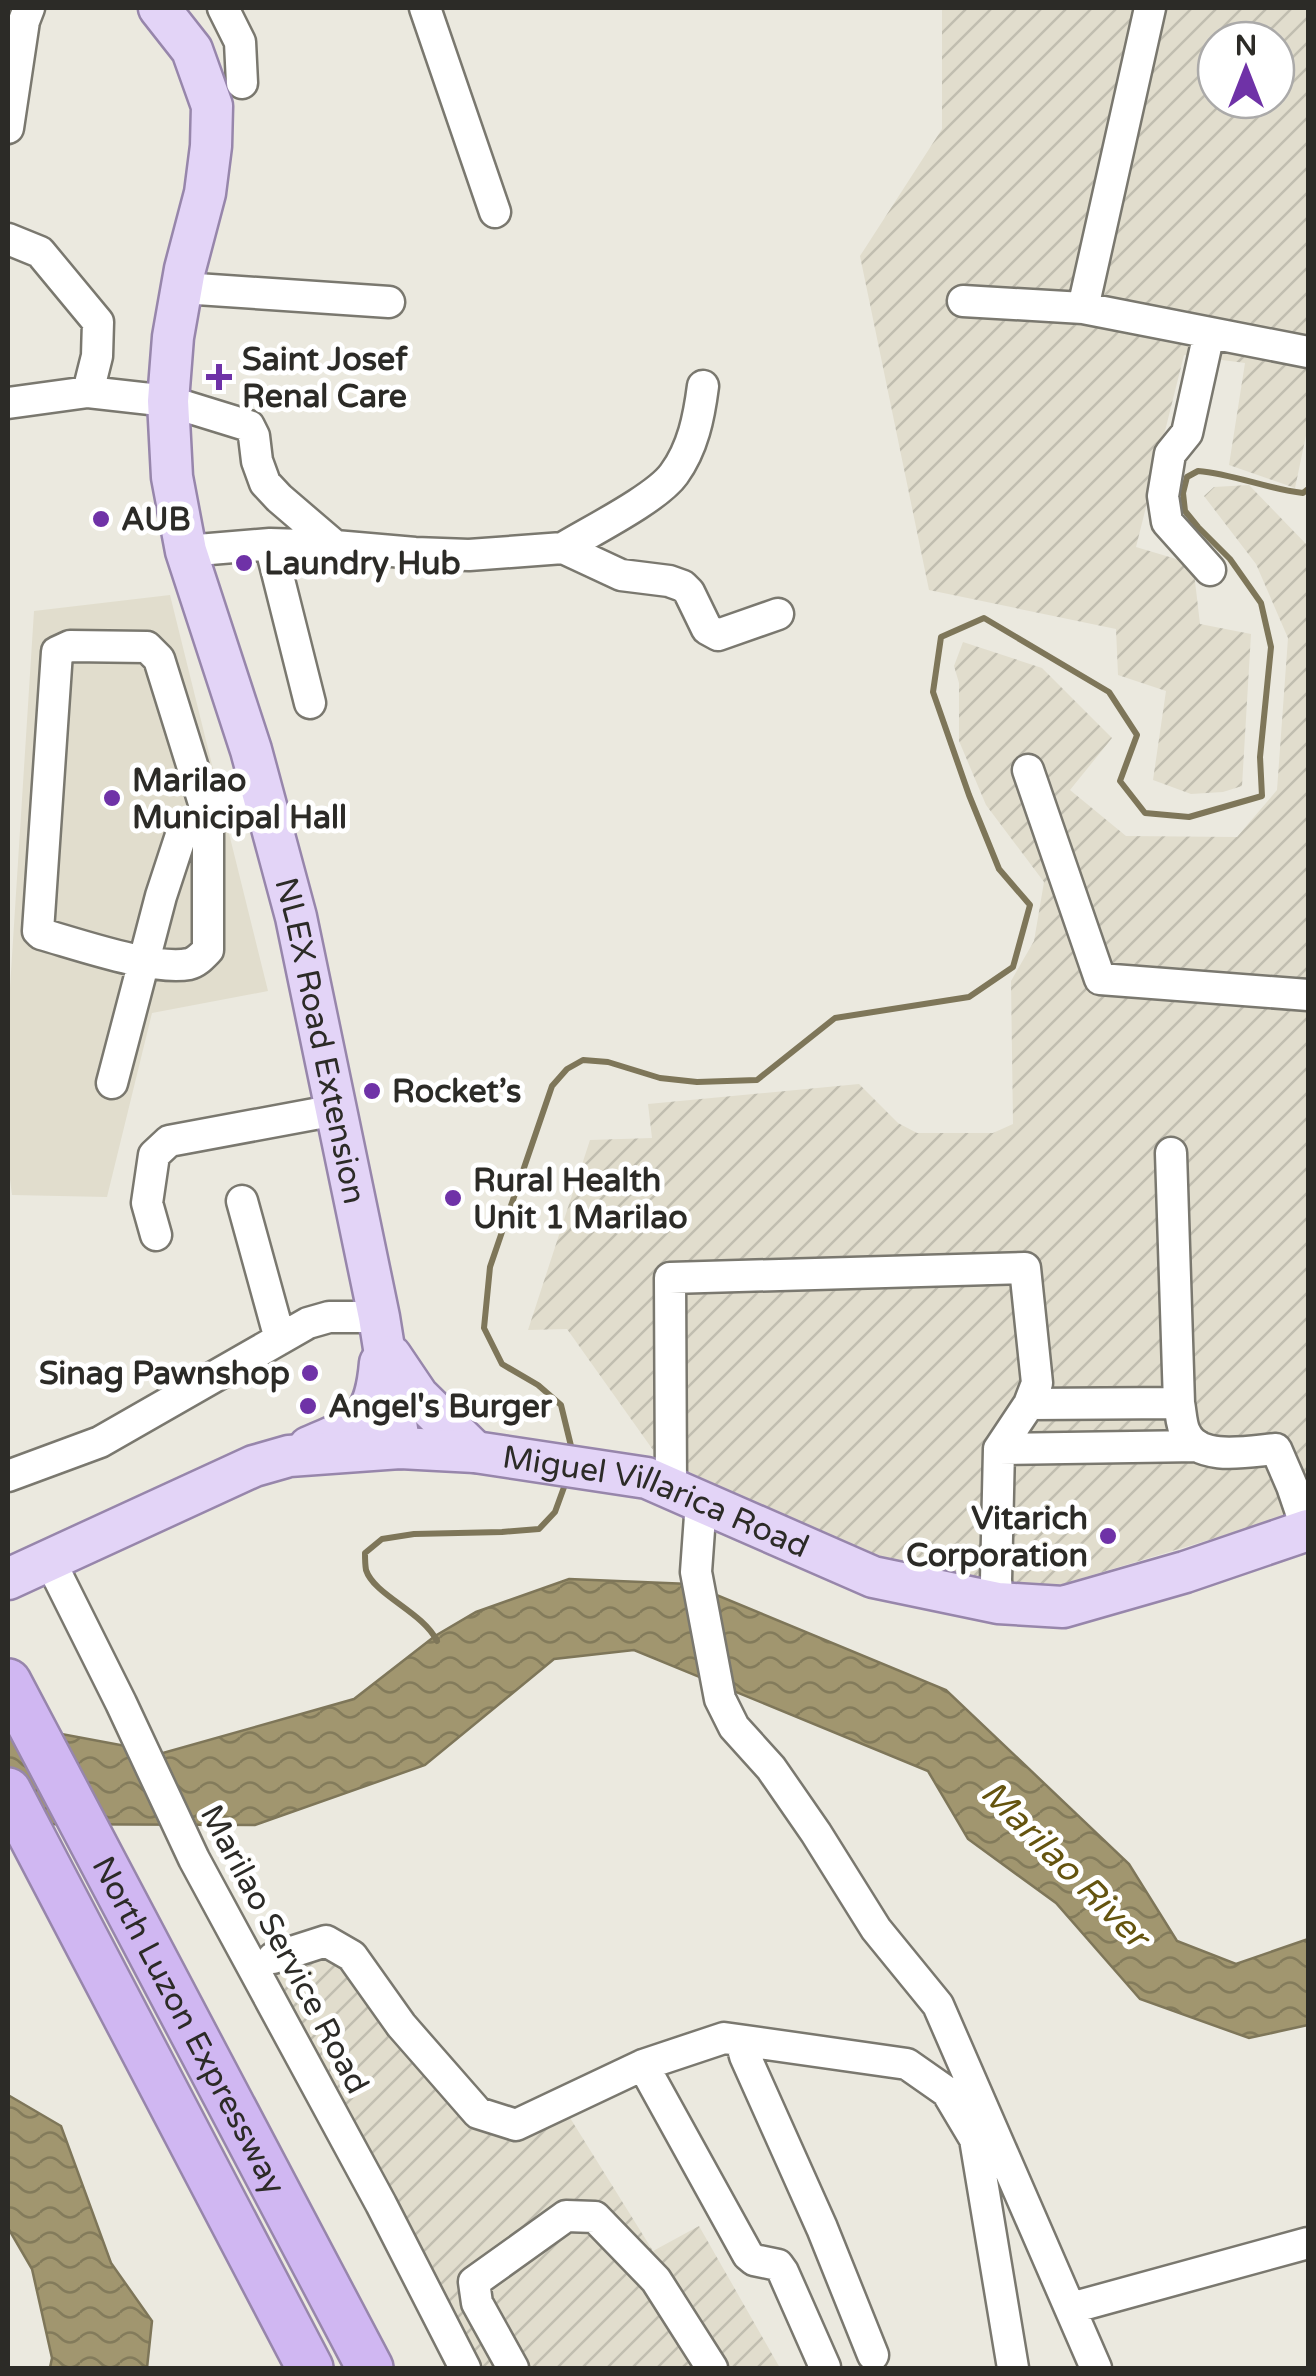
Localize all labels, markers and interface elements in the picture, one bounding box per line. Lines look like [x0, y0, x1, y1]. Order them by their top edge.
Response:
north arrow [1196, 20, 1296, 120]
text: N [1235, 29, 1257, 63]
place label: Saint Josef Renal Care [242, 341, 408, 416]
marker: Saint Josef Renal Care [206, 364, 232, 390]
place label: AUB [121, 501, 191, 539]
marker: AUB [90, 508, 112, 530]
place label: Laundry Hub [264, 545, 461, 583]
marker: Laundry Hub [233, 552, 255, 574]
place label: Marilao Municipal Hall [132, 762, 347, 837]
marker: Marilao Municipal Hall [101, 787, 123, 809]
street label: NLEX Road Extension [266, 873, 373, 1208]
place label: Rocket’s [392, 1073, 521, 1111]
marker: Rocket’s [361, 1080, 383, 1102]
place label: Rural Health Unit 1 Marilao [473, 1162, 688, 1237]
marker: Rural Health Unit 1 Marilao [442, 1187, 464, 1209]
place label: Sinag Pawnshop [39, 1355, 290, 1393]
marker: Sinag Pawnshop [299, 1362, 321, 1384]
place label: Angel's Burger [328, 1388, 553, 1426]
marker: Angel's Burger [297, 1395, 319, 1417]
street label: Miguel Villarica Road [500, 1438, 814, 1566]
place label: Vitarich Corporation [906, 1500, 1088, 1575]
marker: Vitarich Corporation [1097, 1525, 1119, 1547]
water label: Marilao River [972, 1772, 1160, 1960]
street label: Marilao Service Road [192, 1799, 376, 2100]
street label: North Luzon Expressway [83, 1850, 293, 2201]

